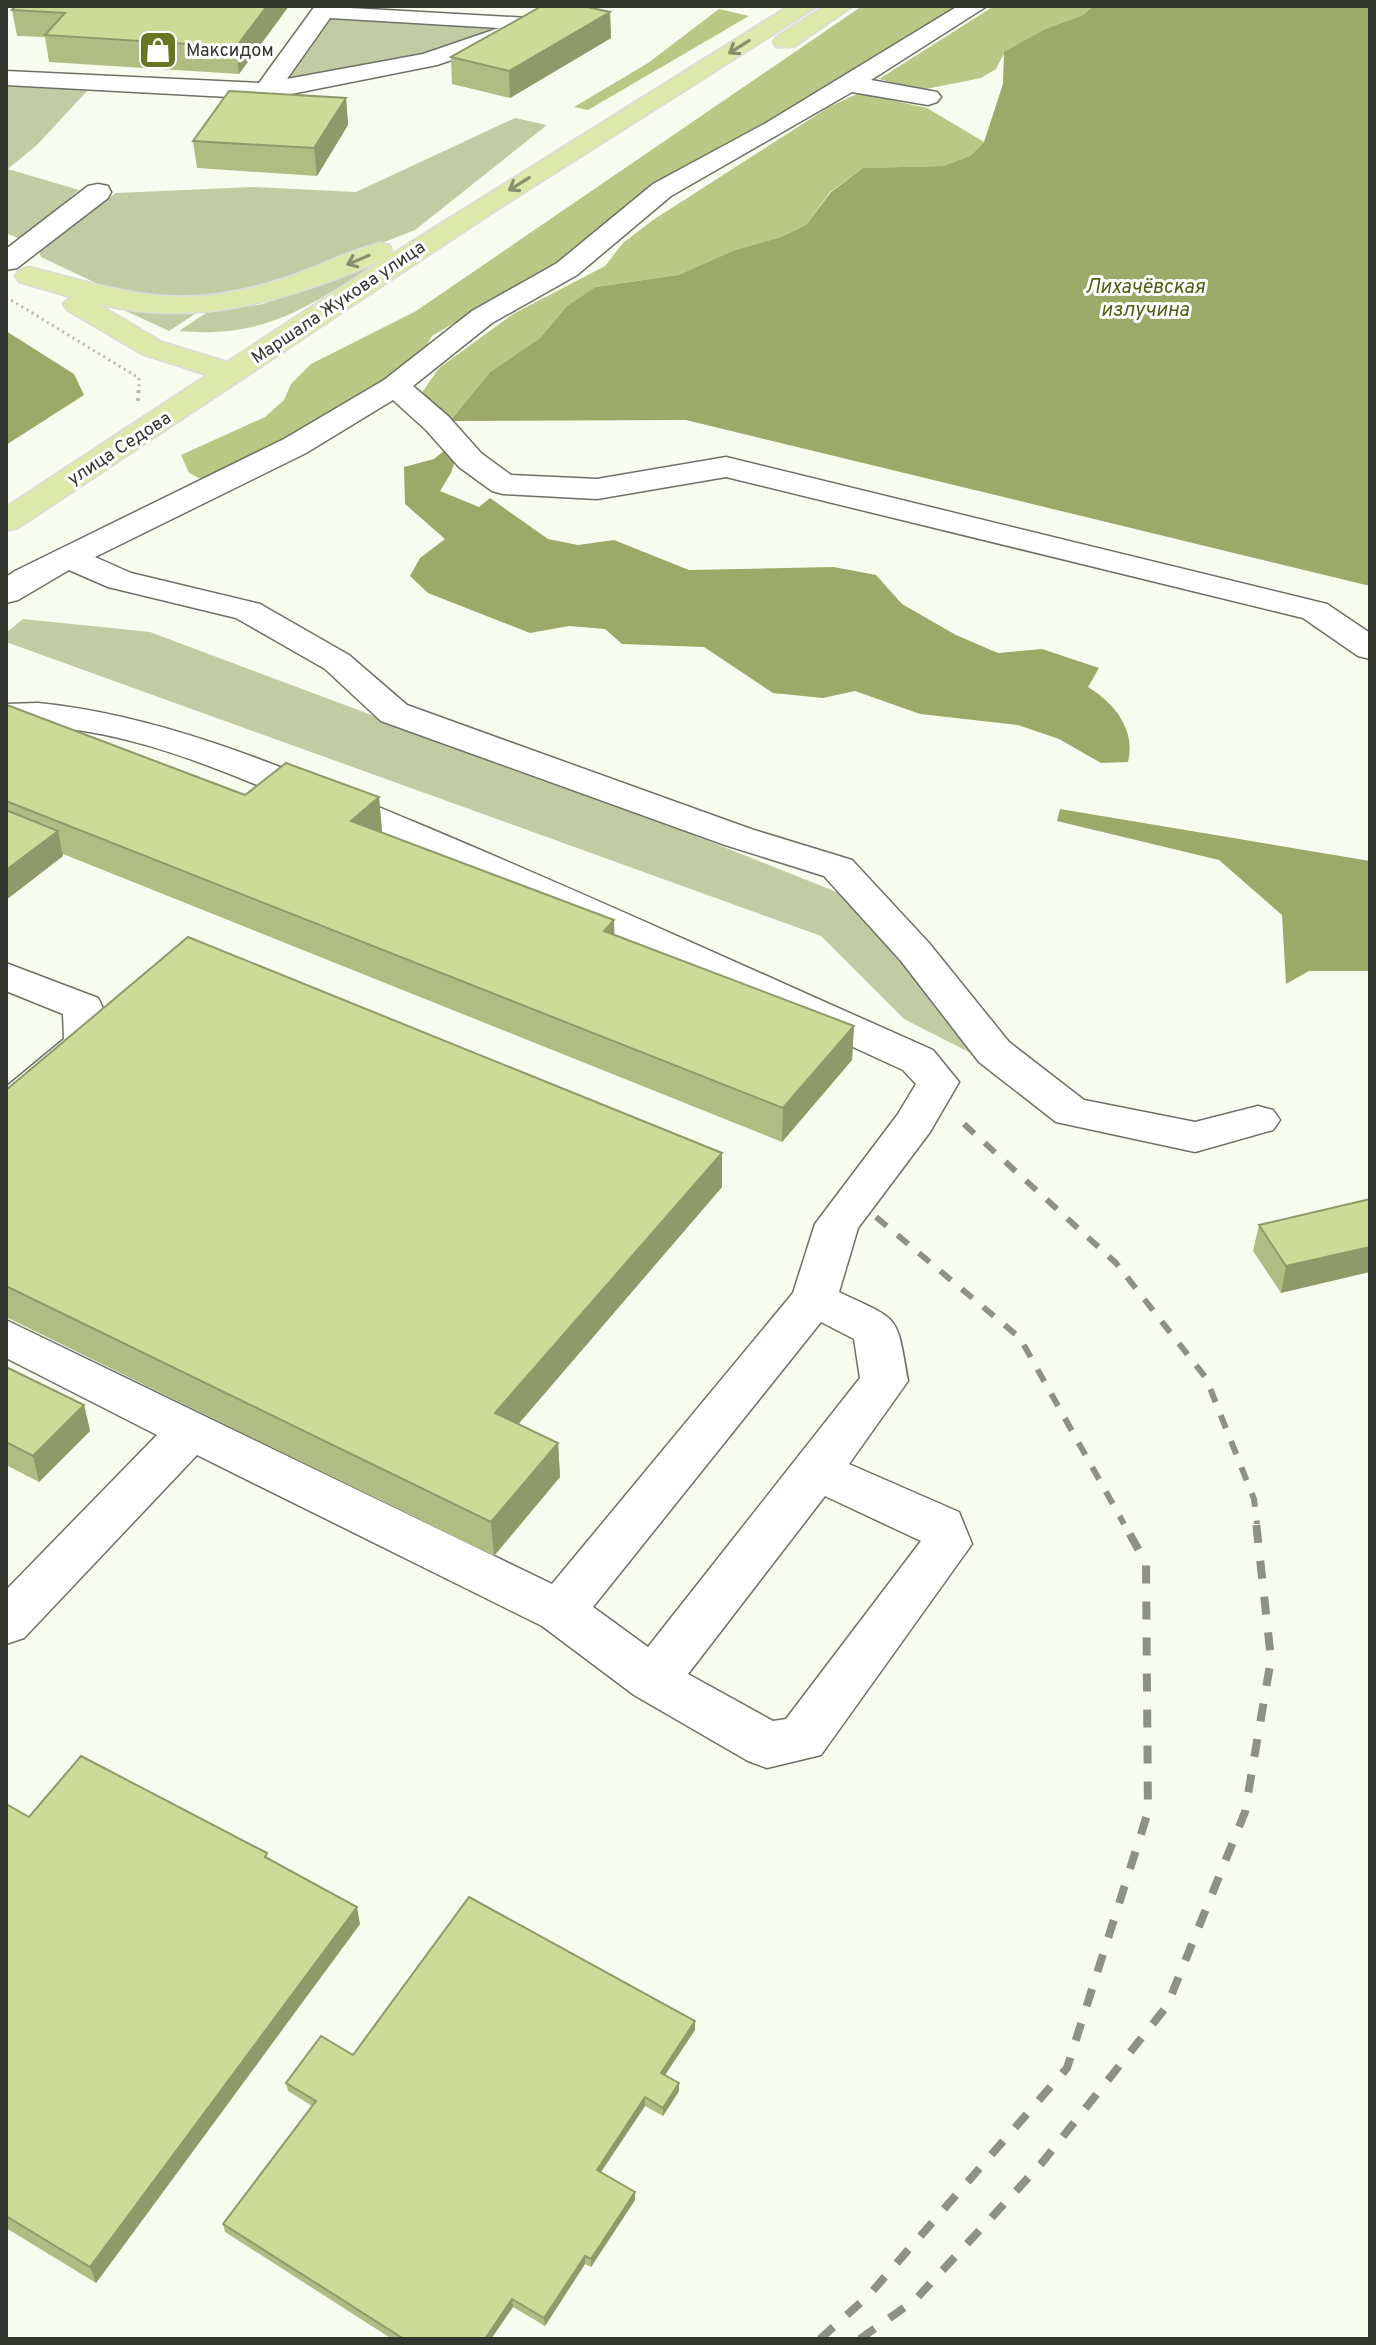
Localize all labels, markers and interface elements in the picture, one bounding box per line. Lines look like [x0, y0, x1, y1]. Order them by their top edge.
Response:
shop icon: Максидом [137, 29, 179, 71]
one-way arrow [729, 39, 751, 56]
place label: Максидом [186, 40, 274, 63]
one-way arrow [508, 177, 531, 193]
street label: Маршала Жукова улица [248, 236, 430, 370]
one-way arrow [347, 254, 371, 269]
water label: Лихачёвская излучина [1085, 275, 1205, 324]
street label: улица Седова [64, 407, 176, 491]

